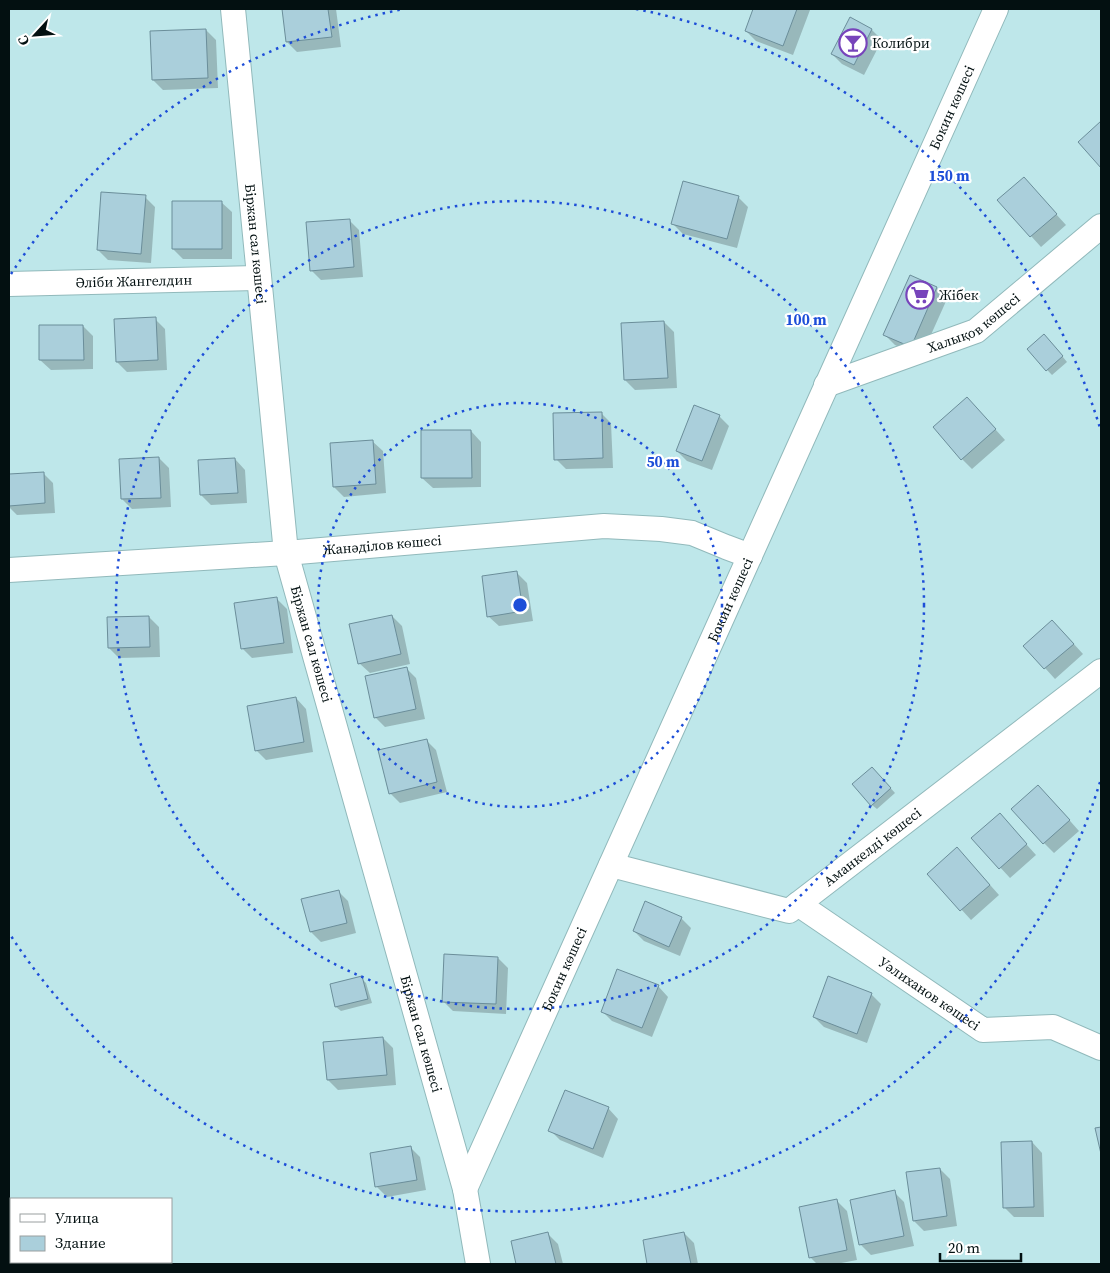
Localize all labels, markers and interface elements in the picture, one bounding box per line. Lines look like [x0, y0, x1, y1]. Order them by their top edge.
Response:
north arrow [10, 10, 60, 60]
bar icon: Колибри [838, 28, 868, 58]
text: С [12, 32, 34, 49]
place label: Колибри [872, 33, 930, 53]
street label: Бокин көшесі [924, 62, 979, 153]
text: 150 m [928, 165, 970, 186]
street label: Біржан сал көшесі [240, 183, 272, 305]
street label: Әліби Жангелдин [75, 270, 193, 292]
supermarket icon: Жібек [905, 280, 935, 310]
place label: Жібек [939, 285, 979, 305]
street label: Халықов көшесі [924, 288, 1024, 358]
text: 100 m [785, 309, 827, 330]
text: 50 m [646, 451, 680, 472]
street label: Жанәділов көшесі [322, 530, 442, 560]
street label: Бокин көшесі [702, 555, 758, 645]
street label: Біржан сал көшесі [286, 583, 338, 705]
centre of rings [511, 596, 529, 614]
street label: Аманкелді көшесі [819, 803, 925, 891]
street label: Бокин көшесі [536, 924, 592, 1015]
street label: Уәлиханов көшесі [875, 952, 984, 1035]
street label: Біржан сал көшесі [395, 973, 447, 1095]
legend [10, 1198, 172, 1263]
text: Улица [55, 1207, 99, 1228]
scale bar [940, 1230, 1021, 1262]
text: Здание [55, 1232, 106, 1253]
text: 20 m [948, 1237, 980, 1258]

